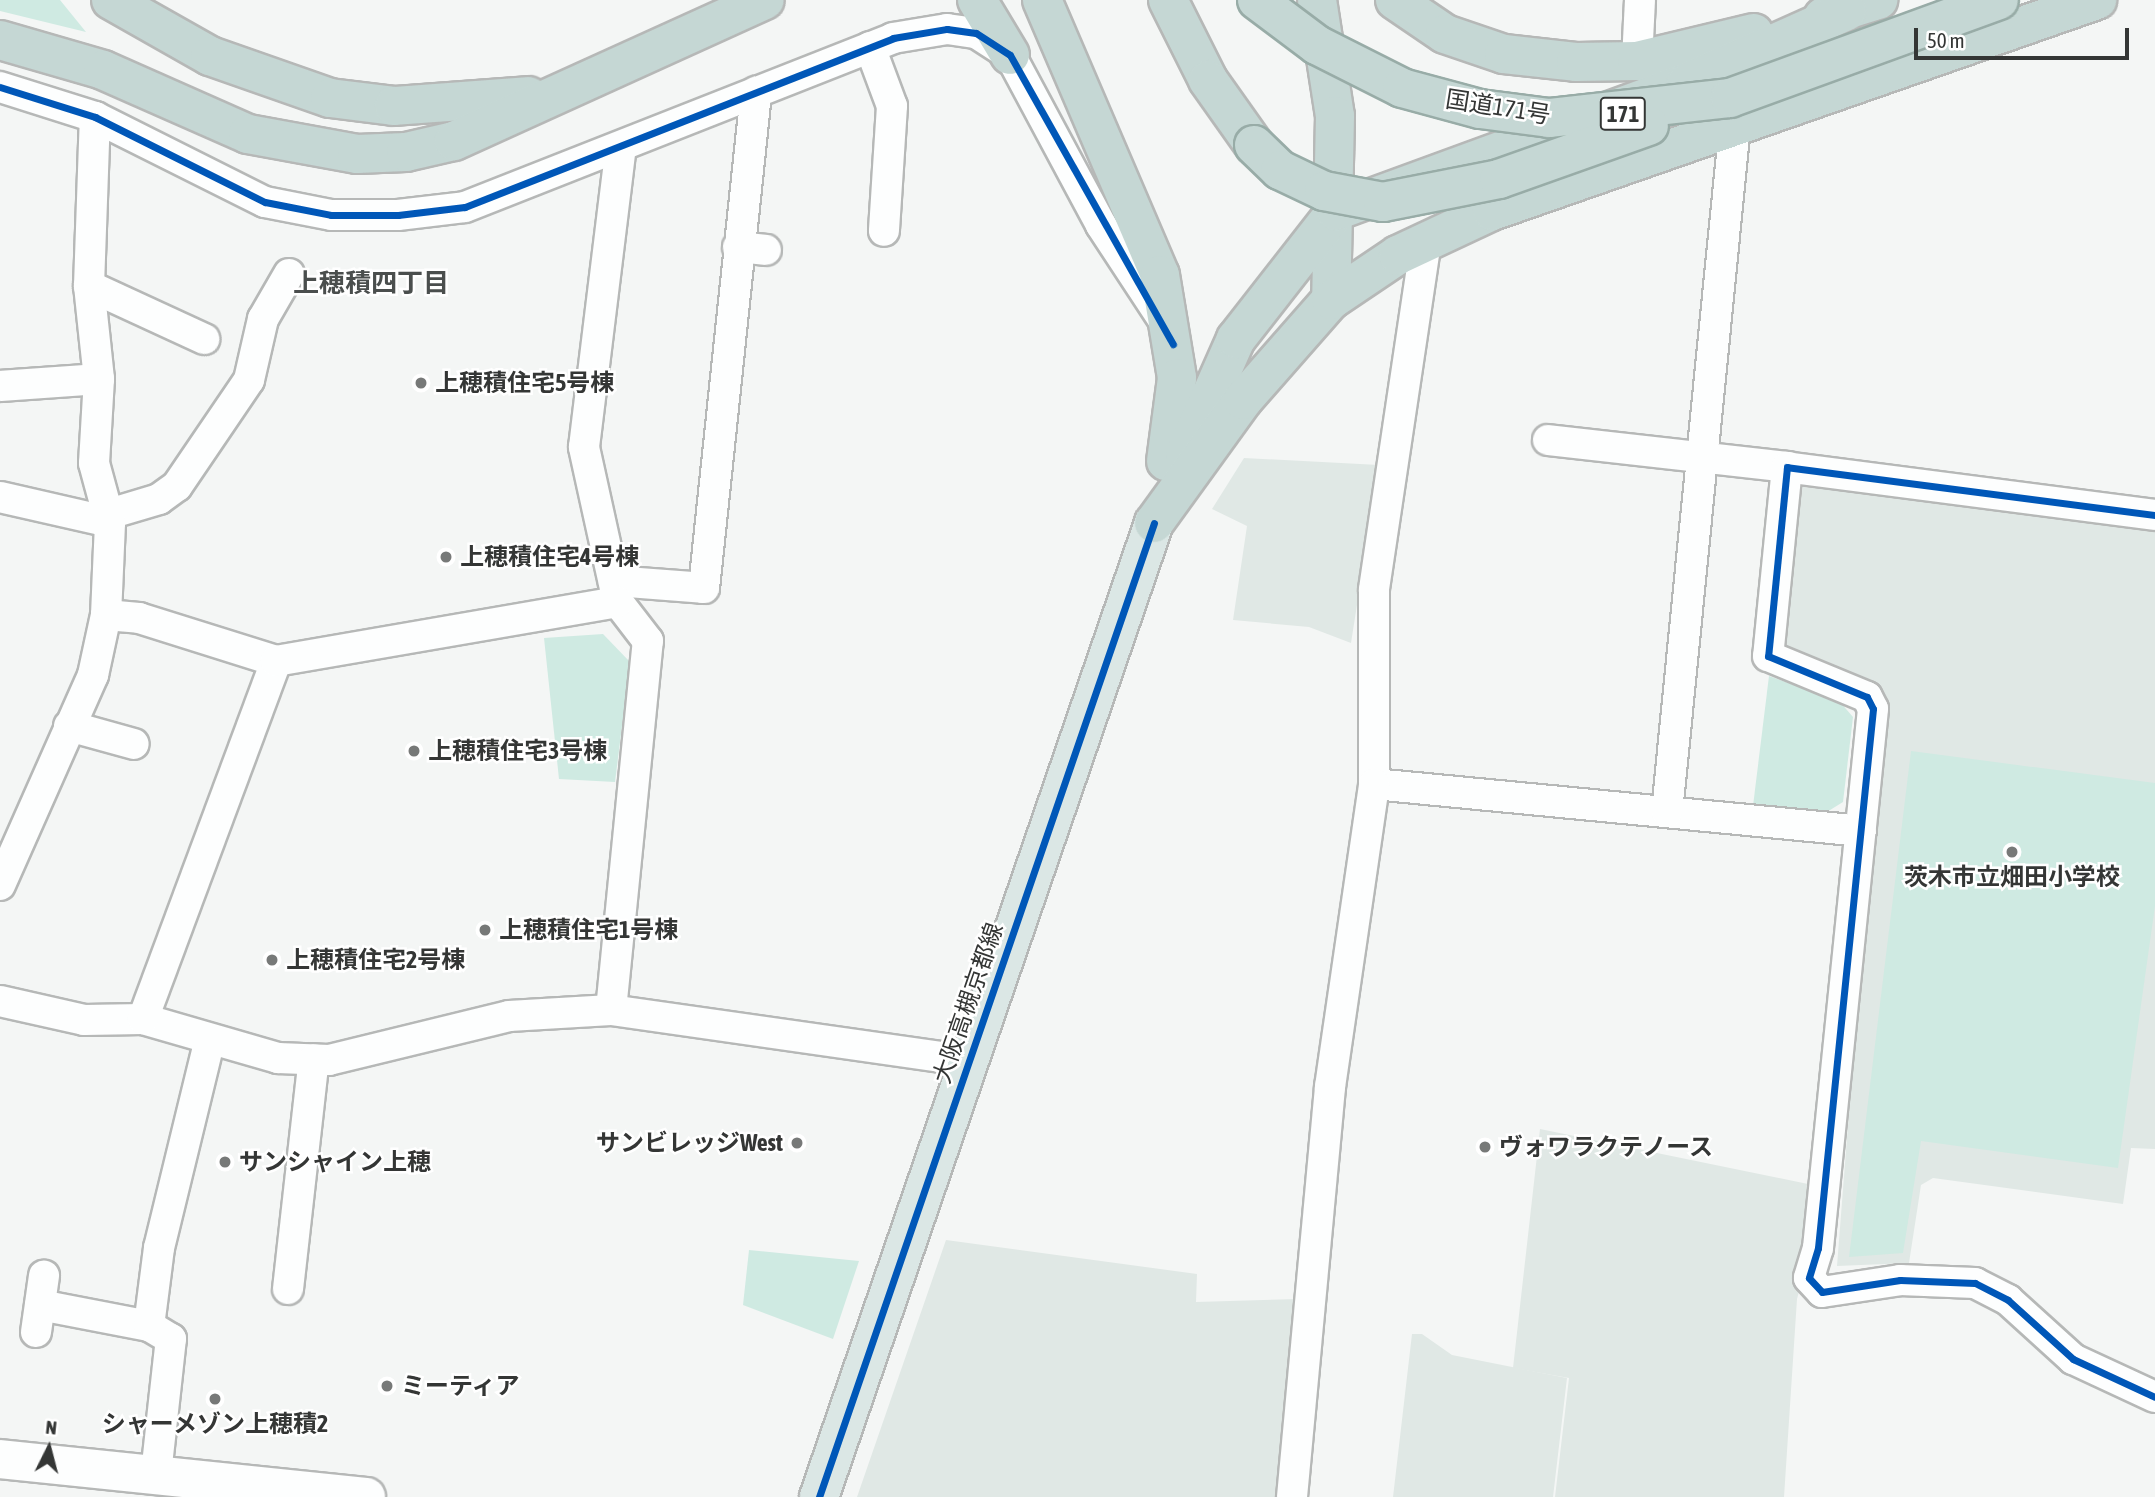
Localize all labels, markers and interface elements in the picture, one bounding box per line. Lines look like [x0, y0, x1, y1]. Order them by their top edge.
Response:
scale bar [1917, 14, 2132, 58]
text: 50 m [1927, 28, 1965, 52]
street label: 国道171号 [1443, 84, 1553, 130]
road number: 171 [1598, 94, 1648, 134]
district label: 上穂積四丁目 [293, 268, 449, 300]
place label: 上穂積住宅5号棟 [435, 369, 614, 397]
marker: 上穂積住宅5号棟 [413, 375, 429, 391]
place label: 上穂積住宅4号棟 [460, 543, 639, 571]
marker: 上穂積住宅4号棟 [438, 549, 454, 565]
place label: 上穂積住宅3号棟 [428, 737, 607, 765]
marker: 上穂積住宅3号棟 [406, 743, 422, 759]
marker: 茨木市立畑田小学校 [2004, 844, 2020, 860]
place label: 茨木市立畑田小学校 [1904, 863, 2120, 891]
place label: 上穂積住宅1号棟 [499, 916, 678, 944]
street label: 大阪高槻京都線 [927, 919, 1009, 1087]
marker: 上穂積住宅1号棟 [477, 922, 493, 938]
place label: 上穂積住宅2号棟 [286, 946, 465, 974]
marker: 上穂積住宅2号棟 [264, 952, 280, 968]
place label: サンビレッジWest [596, 1129, 783, 1157]
place label: ヴォワラクテノース [1499, 1133, 1715, 1161]
marker: サンビレッジWest [789, 1135, 805, 1151]
marker: ヴォワラクテノース [1477, 1139, 1493, 1155]
place label: サンシャイン上穂 [239, 1148, 431, 1176]
marker: サンシャイン上穂 [217, 1154, 233, 1170]
place label: ミーティア [401, 1372, 521, 1400]
marker: ミーティア [379, 1378, 395, 1394]
marker: シャーメゾン上穂積2 [207, 1391, 223, 1407]
place label: シャーメゾン上穂積2 [101, 1410, 329, 1438]
north arrow [14, 1413, 84, 1483]
text: N [44, 1416, 58, 1439]

